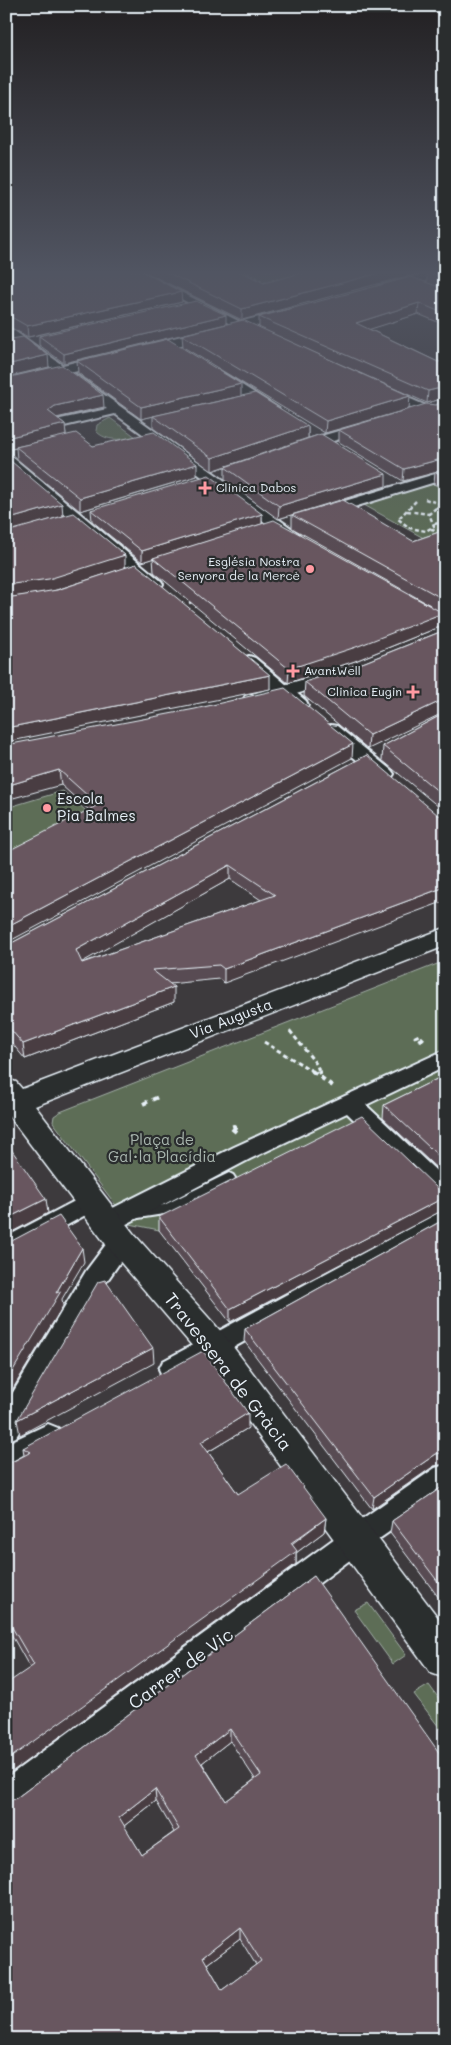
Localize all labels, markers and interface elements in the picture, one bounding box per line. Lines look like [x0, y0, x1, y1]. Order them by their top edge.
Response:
place label: Clinica Dabos [216, 479, 296, 495]
marker: Clinica Dabos [198, 481, 212, 495]
place label: Església Nostra Senyora de la Mercè [178, 553, 300, 583]
marker: Església Nostra Senyora de la Mercè [304, 563, 316, 575]
place label: AvantWell [304, 662, 361, 678]
marker: AvantWell [286, 664, 300, 678]
place label: Clinica Eugin [327, 683, 402, 699]
marker: Clinica Eugin [406, 685, 420, 699]
place label: Escola Pia Balmes [57, 788, 136, 825]
marker: Escola Pia Balmes [41, 802, 53, 814]
street label: Via Augusta [186, 993, 275, 1043]
park label: Plaça de Gal·la Placídia [108, 1129, 216, 1166]
street label: Travessera de Gràcia [159, 1287, 298, 1456]
street label: Carrer de Vic [123, 1622, 238, 1714]

